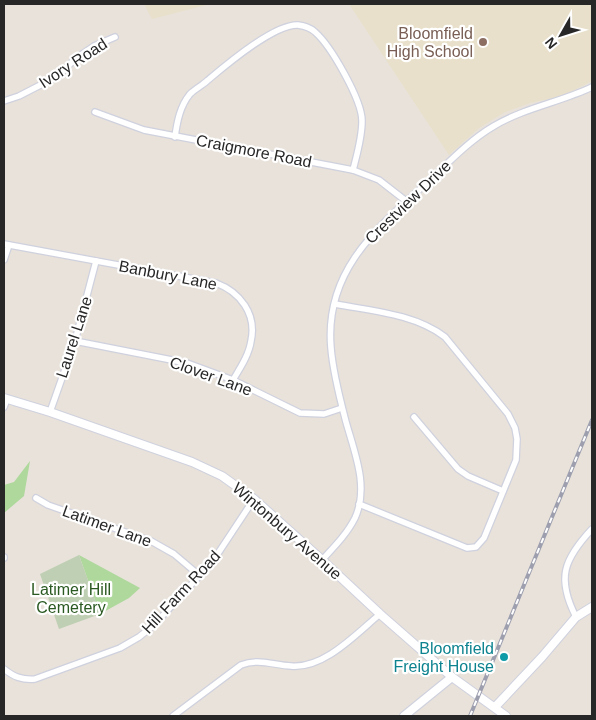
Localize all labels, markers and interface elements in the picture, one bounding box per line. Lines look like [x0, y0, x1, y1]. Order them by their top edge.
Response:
north arrow [536, 10, 586, 60]
place label: Bloomfield High School [387, 25, 473, 60]
text: N [541, 34, 560, 52]
street label: Ivory Road [36, 35, 110, 91]
marker: Bloomfield High School [477, 36, 489, 48]
street label: Craigmore Road [195, 131, 313, 171]
street label: Crestview Drive [362, 157, 454, 247]
street label: Banbury Lane [117, 257, 219, 293]
street label: Laurel Lane [53, 294, 95, 380]
street label: Clover Lane [168, 353, 255, 399]
street label: Wintonbury Avenue [229, 479, 345, 583]
street label: Latimer Lane [60, 502, 154, 550]
street label: Hill Farm Road [138, 547, 224, 637]
park label: Latimer Hill Cemetery [31, 581, 111, 616]
place label: Bloomfield Freight House [394, 640, 494, 675]
marker: Bloomfield Freight House [498, 651, 510, 663]

